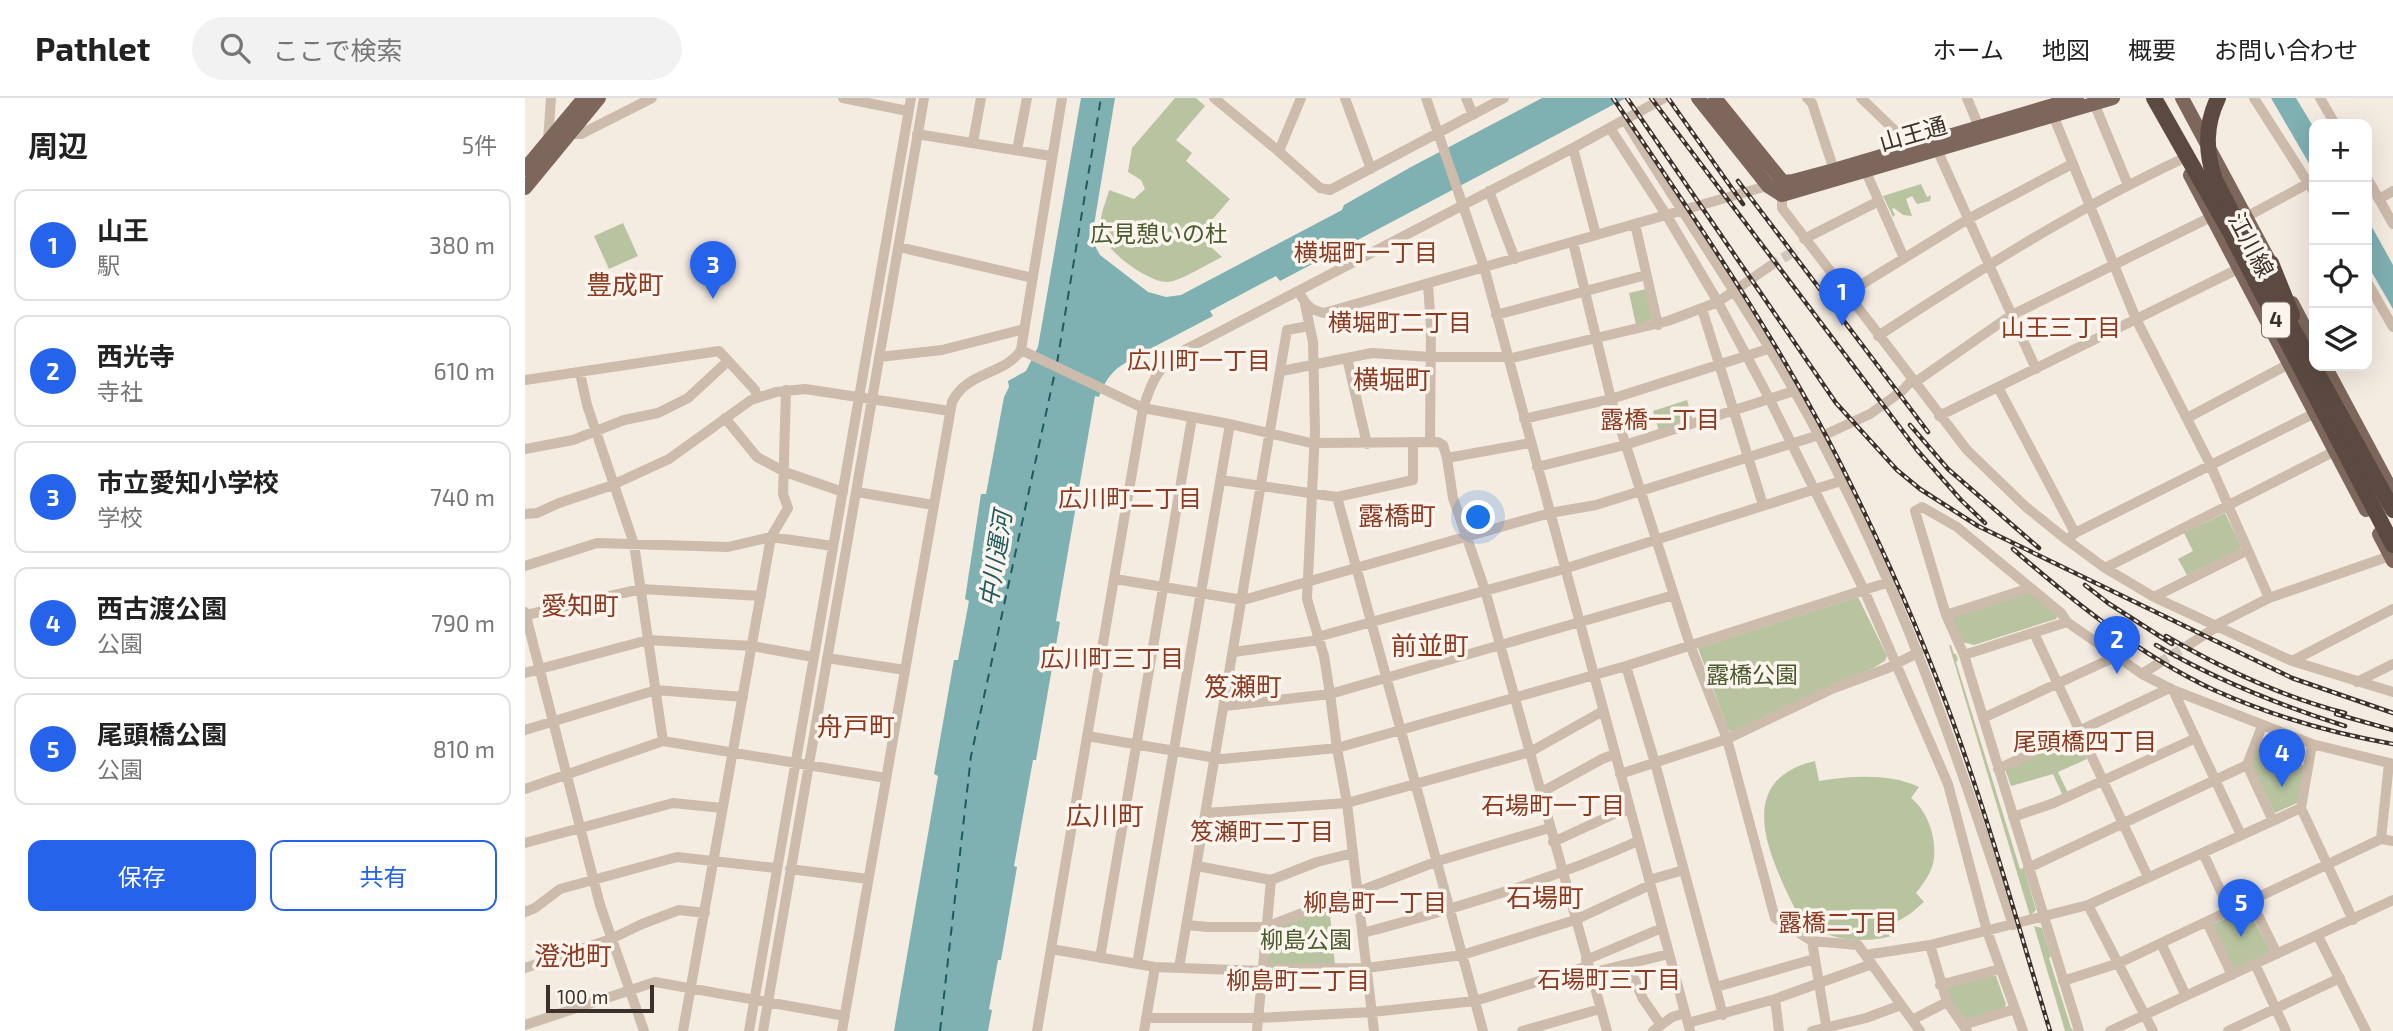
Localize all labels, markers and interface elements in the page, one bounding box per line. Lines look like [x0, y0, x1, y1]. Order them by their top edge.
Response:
search box [192, 17, 682, 80]
text: Pathlet [35, 28, 150, 68]
icon: search [216, 29, 254, 67]
text: ここで検索 [272, 34, 402, 65]
text: ホーム [1933, 35, 2004, 64]
text: 地図 [2042, 35, 2090, 64]
text: 概要 [2128, 35, 2176, 64]
text: お問い合わせ [2214, 35, 2358, 64]
street label: 山王通 [1876, 110, 1950, 156]
map controls [2309, 119, 2372, 371]
button: + [2309, 119, 2372, 182]
text: 周辺 [28, 127, 88, 163]
text: 5件 [462, 131, 497, 159]
button: − [2309, 182, 2372, 245]
street label: 江川線 [2223, 207, 2280, 282]
text: 山王 [97, 214, 149, 245]
park label: 広見憩いの杜 [1090, 219, 1228, 247]
text: 1 [48, 231, 58, 259]
text: 380 m [429, 231, 495, 259]
district label: 横堀町一丁目 [1294, 237, 1438, 266]
pin: 3 [690, 241, 736, 299]
button: locate [2309, 245, 2372, 308]
text: 駅 [97, 251, 120, 279]
district label: 豊成町 [586, 268, 664, 299]
pin: 1 [1819, 268, 1865, 326]
road number: 4 [2262, 302, 2290, 338]
district label: 横堀町二丁目 [1328, 307, 1472, 336]
button: layers [2309, 308, 2372, 371]
district label: 山王三丁目 [2001, 312, 2121, 341]
text: 西光寺 [97, 340, 175, 371]
district label: 広川町一丁目 [1127, 345, 1271, 374]
text: 2 [46, 357, 60, 385]
text: 610 m [434, 357, 495, 385]
district label: 横堀町 [1353, 363, 1431, 394]
text: 寺社 [97, 377, 143, 405]
district label: 露橋一丁目 [1600, 404, 1720, 433]
text: 市立愛知小学校 [97, 466, 279, 497]
text: 3 [46, 483, 60, 511]
text: 740 m [430, 483, 495, 511]
district label: 広川町二丁目 [1058, 483, 1202, 512]
district label: 露橋町 [1358, 499, 1436, 530]
your location [1461, 500, 1495, 534]
text: 学校 [97, 503, 143, 531]
water label: 中川運河 [973, 505, 1017, 608]
district label: 愛知町 [541, 589, 619, 620]
text: 西古渡公園 [97, 592, 227, 623]
text: 4 [46, 609, 60, 637]
text: 790 m [431, 609, 495, 637]
pin: 2 [2094, 616, 2140, 674]
text: 公園 [97, 629, 143, 657]
district label: 前並町 [1391, 629, 1469, 660]
district label: 広川町三丁目 [1040, 643, 1184, 672]
park label: 露橋公園 [1706, 660, 1798, 688]
district label: 笈瀬町 [1204, 670, 1282, 701]
district label: 舟戸町 [817, 710, 895, 741]
text: 尾頭橋公園 [97, 718, 227, 749]
district label: 尾頭橋四丁目 [2013, 726, 2157, 755]
pin: 4 [2259, 729, 2305, 787]
text: 5 [47, 735, 59, 763]
text: 810 m [433, 735, 495, 763]
text: 公園 [97, 755, 143, 783]
district label: 石場町一丁目 [1481, 790, 1625, 819]
district label: 広川町 [1066, 799, 1144, 830]
district label: 笈瀬町二丁目 [1190, 816, 1334, 845]
button: 保存 [28, 840, 256, 911]
button: 共有 [270, 840, 497, 911]
pin: 5 [2218, 879, 2264, 937]
district label: 石場町 [1506, 881, 1584, 912]
district label: 柳島町一丁目 [1303, 887, 1447, 916]
district label: 露橋二丁目 [1778, 907, 1898, 936]
park label: 柳島公園 [1260, 925, 1352, 953]
district label: 澄池町 [534, 939, 612, 970]
district label: 石場町三丁目 [1537, 964, 1681, 993]
district label: 柳島町二丁目 [1226, 965, 1370, 994]
scale bar [546, 982, 655, 1014]
text: 100 m [557, 985, 608, 1008]

